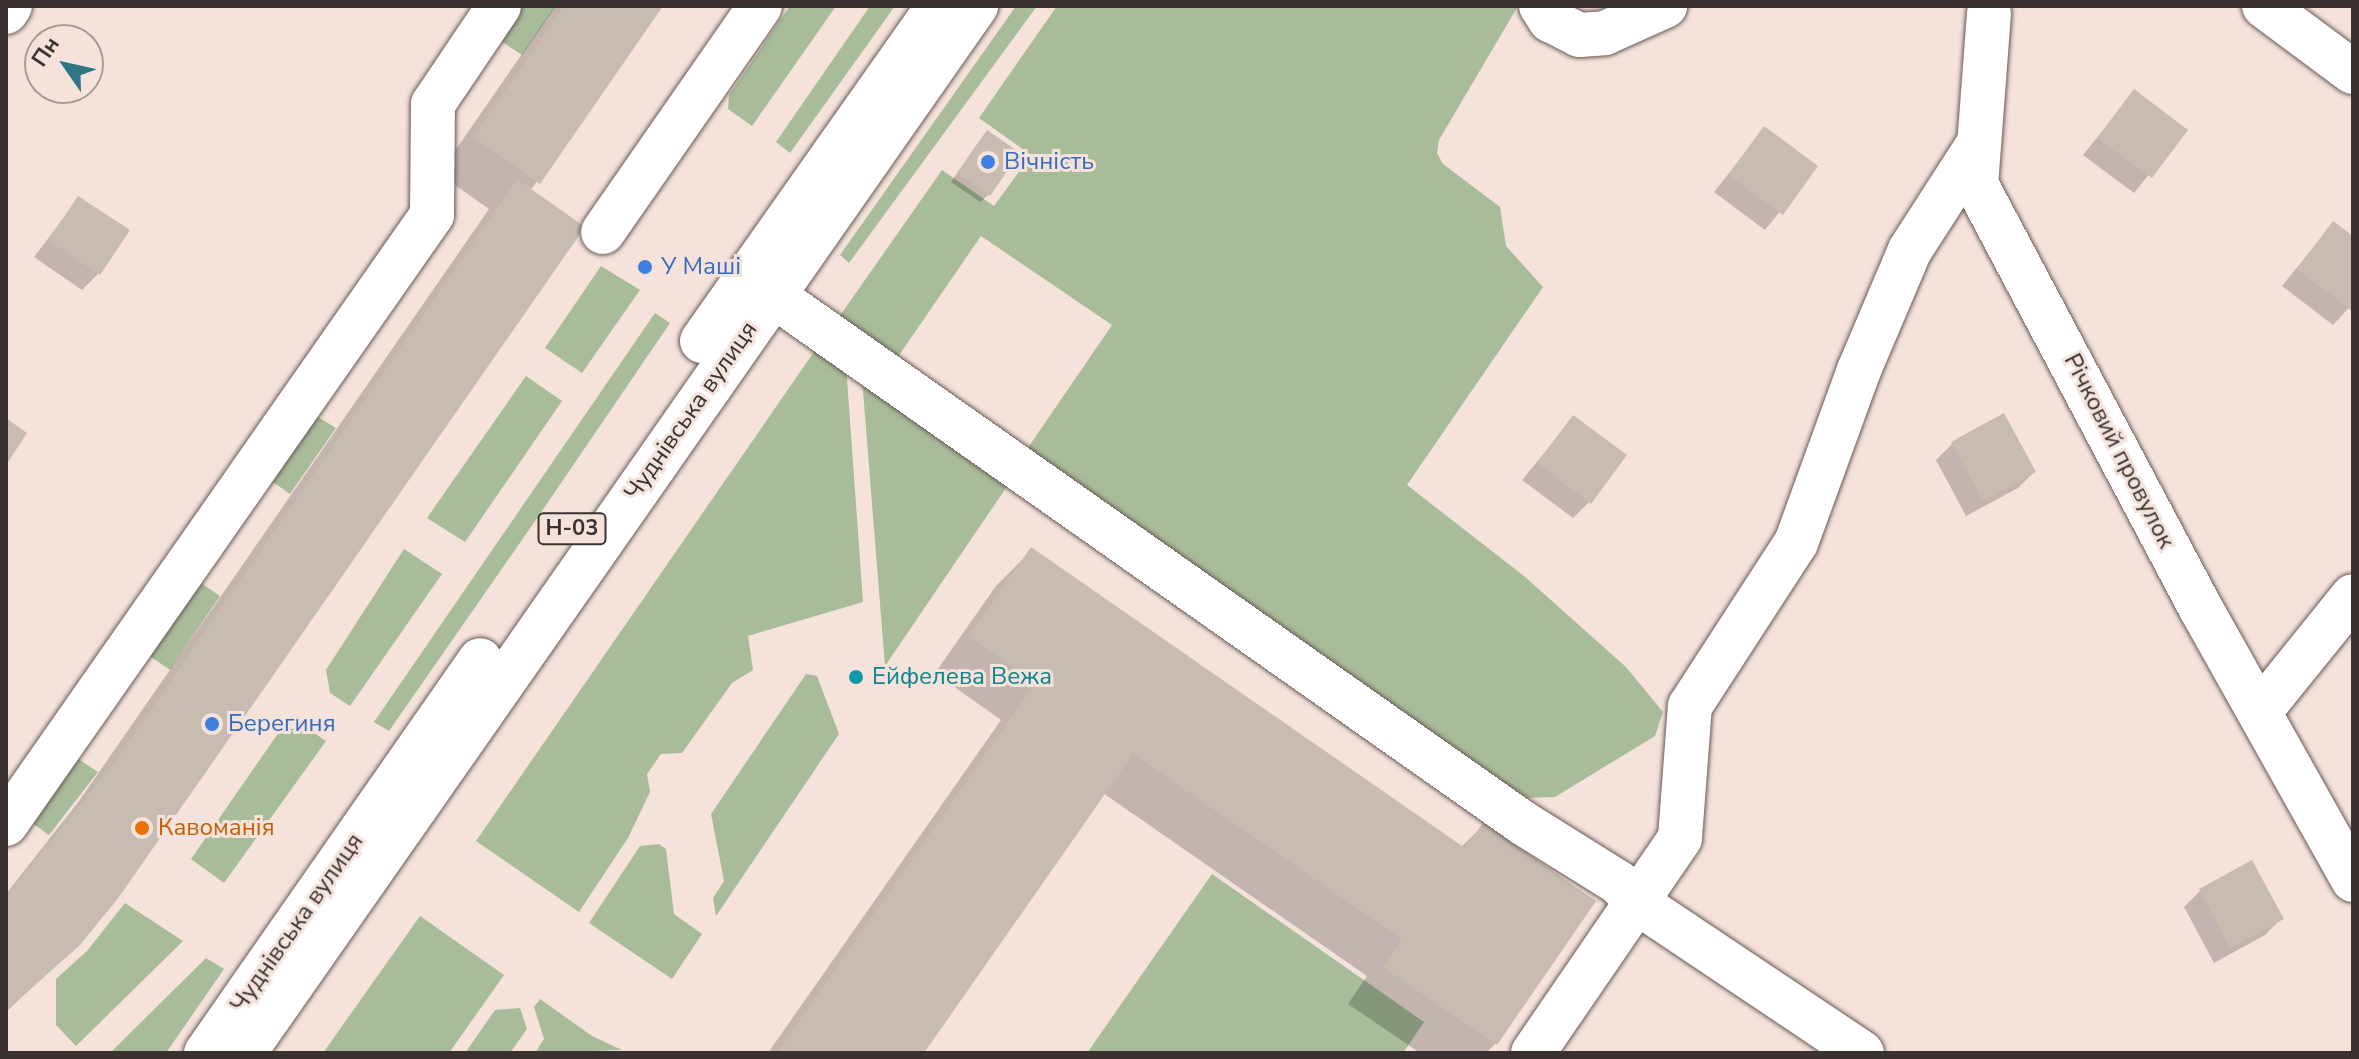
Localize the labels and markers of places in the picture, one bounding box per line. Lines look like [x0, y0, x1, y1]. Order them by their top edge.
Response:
place label: Вічність [1004, 148, 1094, 176]
marker: Вічність [979, 153, 997, 171]
place label: У Маші [661, 253, 741, 281]
marker: У Маші [636, 258, 654, 276]
place label: Ейфелева Вежа [872, 663, 1052, 691]
marker: Ейфелева Вежа [847, 668, 865, 686]
place label: Берегиня [228, 710, 336, 738]
marker: Берегиня [203, 715, 221, 733]
place label: Кавоманія [158, 814, 275, 842]
marker: Кавоманія [133, 819, 151, 837]

